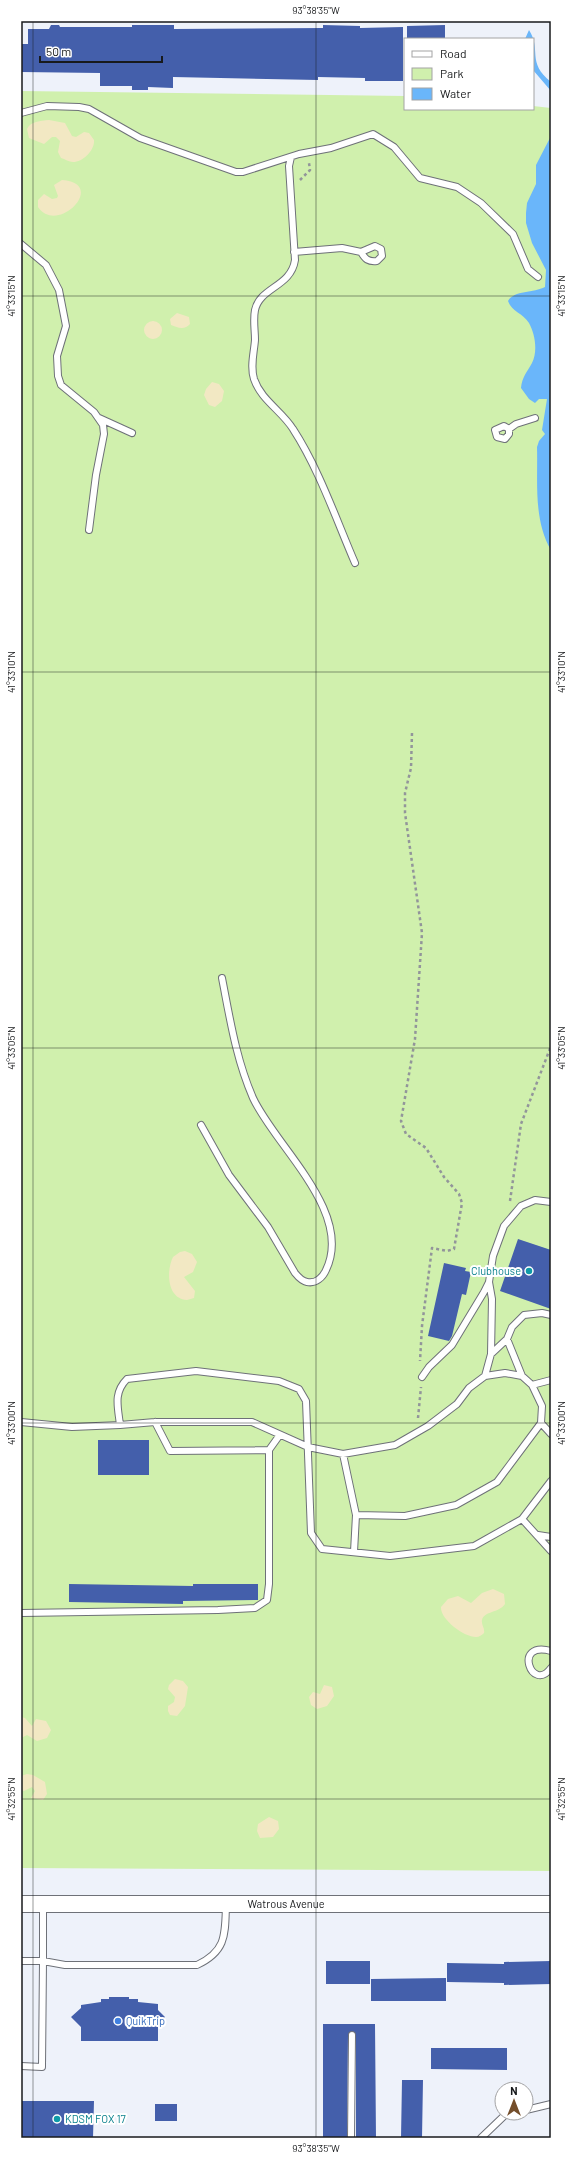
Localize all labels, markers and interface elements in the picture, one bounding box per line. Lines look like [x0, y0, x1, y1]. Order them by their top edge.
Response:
text: 93°38'35"W [292, 4, 340, 16]
scale bar [40, 38, 162, 64]
legend [404, 38, 534, 110]
text: 50 m [46, 44, 71, 58]
text: Road [440, 46, 467, 60]
text: Park [440, 66, 464, 80]
text: Water [440, 86, 472, 100]
text: 41°33'15"N [5, 275, 17, 317]
text: 41°33'15"N [555, 275, 567, 317]
text: 41°33'10"N [5, 651, 17, 693]
text: 41°33'10"N [555, 651, 567, 693]
text: 41°33'05"N [5, 1026, 17, 1070]
text: 41°33'05"N [555, 1026, 567, 1070]
place label: Clubhouse [471, 1264, 521, 1277]
marker: Clubhouse [524, 1266, 534, 1276]
text: 41°33'00"N [5, 1401, 17, 1445]
text: 41°33'00"N [555, 1401, 567, 1445]
text: 41°32'55"N [5, 1777, 17, 1821]
text: 41°32'55"N [555, 1777, 567, 1821]
street label: Watrous Avenue [247, 1897, 325, 1910]
place label: QuikTrip [126, 2014, 165, 2027]
marker: QuikTrip [113, 2016, 123, 2026]
north arrow [494, 2081, 534, 2121]
text: N [510, 2084, 518, 2097]
place label: KDSM FOX 17 [65, 2112, 126, 2125]
marker: KDSM FOX 17 [52, 2114, 62, 2124]
text: 93°38'35"W [292, 2142, 340, 2154]

